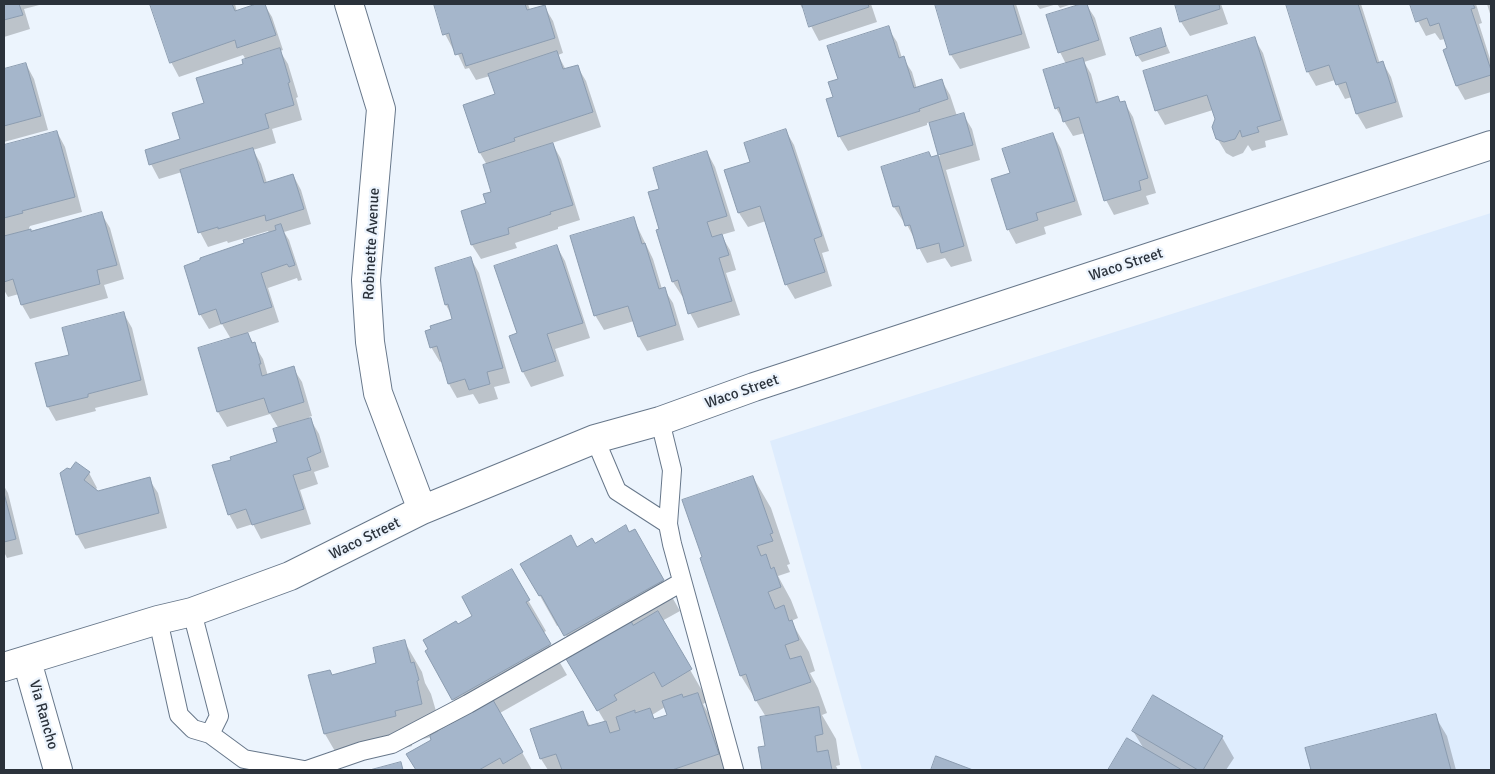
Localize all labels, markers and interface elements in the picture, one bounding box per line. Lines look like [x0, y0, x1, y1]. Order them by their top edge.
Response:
street label: Robinette Avenue [360, 187, 384, 301]
street label: Waco Street [1087, 245, 1165, 285]
street label: Waco Street [703, 371, 781, 413]
street label: Waco Street [326, 514, 404, 564]
street label: Via Rancho [25, 678, 61, 752]

